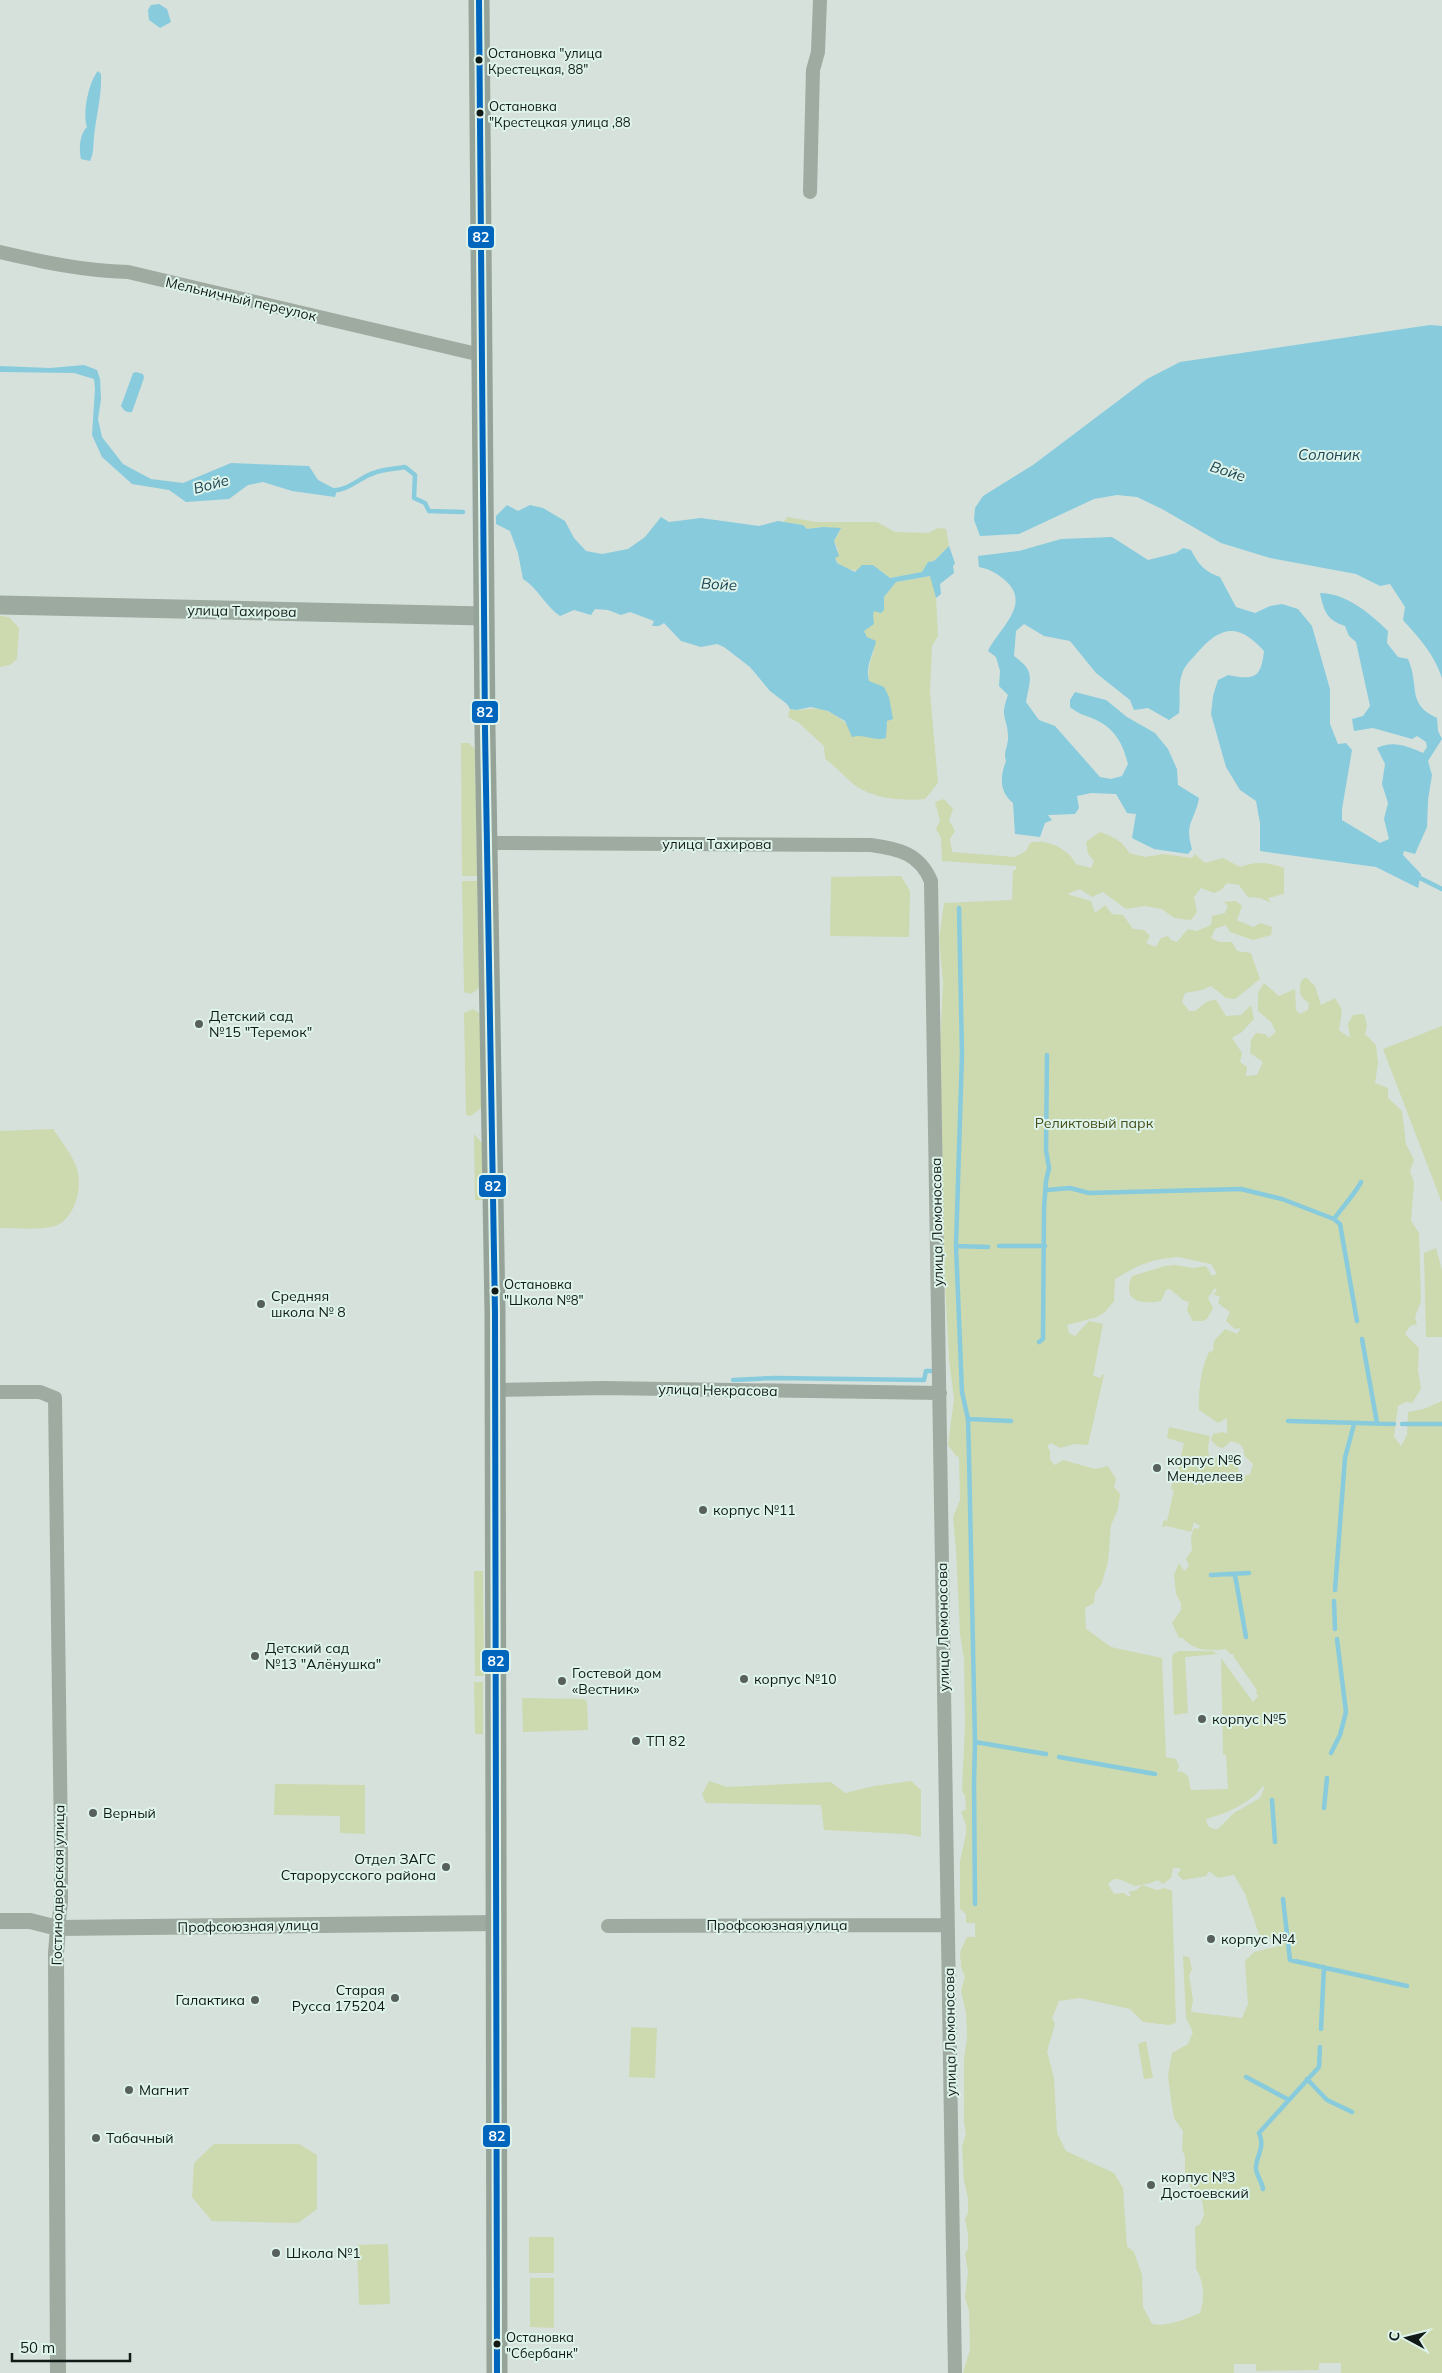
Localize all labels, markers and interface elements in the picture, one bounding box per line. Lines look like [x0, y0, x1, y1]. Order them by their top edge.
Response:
place label: Остановка "улица Крестецкая, 88" [488, 45, 602, 77]
marker: Остановка "улица Крестецкая, 88" [474, 55, 484, 65]
place label: Остановка "Крестецкая улица ,88 [489, 98, 631, 130]
marker: Остановка "Крестецкая улица ,88 [475, 108, 485, 118]
line badge: 82 [467, 225, 495, 249]
text: 82 [473, 228, 489, 246]
street label: Мельничный переулок [164, 273, 319, 325]
water label: Солоник [1298, 445, 1361, 464]
water label: Войе [1208, 456, 1248, 486]
water label: Войе [191, 470, 231, 498]
water label: Войе [700, 574, 738, 594]
street label: улица Тахирова [187, 601, 297, 621]
line badge: 82 [471, 700, 499, 724]
text: 82 [477, 703, 493, 721]
street label: улица Тахирова [662, 835, 772, 853]
place label: Детский сад №15 "Теремок" [209, 1007, 312, 1041]
marker: Детский сад №15 "Теремок" [193, 1018, 205, 1030]
park label: Реликтовый парк [1035, 1114, 1154, 1132]
street label: улица Ломоносова [927, 1157, 947, 1287]
line badge: 82 [478, 1174, 507, 1198]
text: 82 [485, 1177, 501, 1195]
place label: Остановка "Школа №8" [504, 1276, 584, 1308]
marker: Остановка "Школа №8" [490, 1286, 500, 1296]
place label: Средняя школа № 8 [271, 1287, 346, 1321]
marker: Средняя школа № 8 [255, 1298, 267, 1310]
street label: улица Некрасова [658, 1380, 778, 1400]
place label: корпус №6 Менделеев [1167, 1451, 1243, 1485]
marker: корпус №6 Менделеев [1151, 1462, 1163, 1474]
place label: корпус №11 [713, 1501, 796, 1519]
marker: корпус №11 [697, 1504, 709, 1516]
street label: улица Ломоносова [933, 1562, 953, 1692]
place label: Детский сад №13 "Алёнушка" [265, 1639, 381, 1673]
line badge: 82 [481, 1649, 510, 1673]
marker: Детский сад №13 "Алёнушка" [249, 1650, 261, 1662]
text: 82 [488, 1652, 504, 1670]
place label: Гостевой дом «Вестник» [572, 1664, 661, 1698]
place label: корпус №10 [754, 1670, 837, 1688]
marker: корпус №10 [738, 1673, 750, 1685]
marker: Гостевой дом «Вестник» [556, 1675, 568, 1687]
place label: корпус №5 [1212, 1710, 1286, 1728]
marker: корпус №5 [1196, 1713, 1208, 1725]
place label: ТП 82 [646, 1732, 686, 1750]
marker: ТП 82 [630, 1735, 642, 1747]
street label: Гостинодворская улица [48, 1804, 68, 1966]
place label: Верный [103, 1804, 156, 1822]
marker: Верный [87, 1807, 99, 1819]
place label: Отдел ЗАГС Старорусского района [281, 1850, 436, 1884]
marker: Отдел ЗАГС Старорусского района [440, 1861, 452, 1873]
street label: Профсоюзная улица [177, 1916, 319, 1936]
street label: Профсоюзная улица [706, 1916, 848, 1934]
place label: корпус №4 [1221, 1930, 1296, 1948]
marker: корпус №4 [1205, 1933, 1217, 1945]
street label: улица Ломоносова [940, 1967, 960, 2097]
place label: Старая Русса 175204 [292, 1981, 386, 2015]
place label: Галактика [176, 1991, 245, 2009]
marker: Старая Русса 175204 [389, 1992, 401, 2004]
marker: Галактика [249, 1994, 261, 2006]
place label: Магнит [139, 2081, 189, 2099]
marker: Магнит [123, 2084, 135, 2096]
line badge: 82 [482, 2124, 511, 2148]
text: 82 [489, 2127, 505, 2145]
place label: Табачный [106, 2129, 174, 2147]
marker: Табачный [90, 2132, 102, 2144]
place label: корпус №3 Достоевский [1161, 2168, 1249, 2202]
marker: корпус №3 Достоевский [1145, 2179, 1157, 2191]
place label: Школа №1 [286, 2244, 361, 2262]
marker: Школа №1 [270, 2247, 282, 2259]
north arrow [1382, 2313, 1432, 2363]
place label: Остановка "Сбербанк" [506, 2329, 578, 2361]
scale bar [12, 2330, 130, 2362]
text: С [1385, 2331, 1404, 2342]
text: 50 m [20, 2338, 55, 2357]
marker: Остановка "Сбербанк" [492, 2339, 502, 2349]

